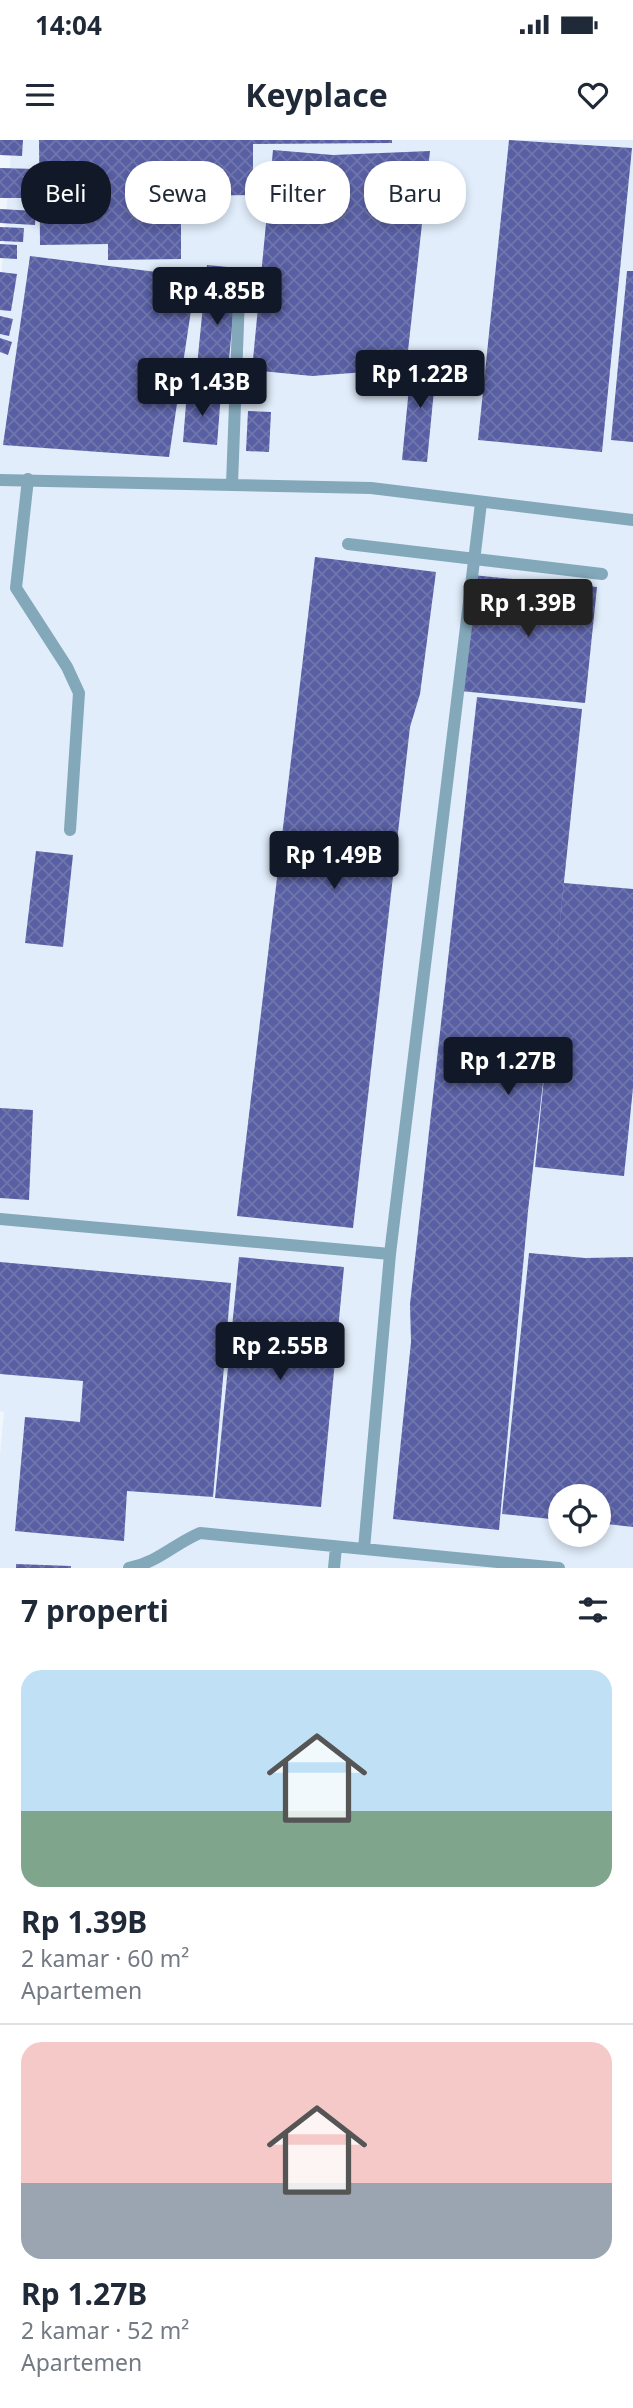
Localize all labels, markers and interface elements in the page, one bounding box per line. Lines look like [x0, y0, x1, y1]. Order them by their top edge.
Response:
text: 14:04 [35, 7, 102, 43]
text: Keyplace [245, 73, 388, 116]
icon: menu [21, 76, 59, 114]
icon: heart [574, 76, 612, 114]
chip: Beli [21, 161, 111, 224]
chip: Sewa [125, 161, 231, 224]
chip: Filter [245, 161, 350, 224]
chip: Baru [364, 161, 466, 224]
pin: Rp 4.85B [145, 268, 289, 327]
text: Rp 4.85B [169, 274, 265, 306]
pin: Rp 1.22B [348, 350, 492, 410]
text: Rp 1.22B [372, 357, 468, 389]
pin: Rp 1.43B [130, 358, 274, 418]
text: Rp 1.43B [154, 365, 250, 397]
pin: Rp 1.39B [456, 580, 600, 639]
text: Rp 1.39B [480, 586, 576, 618]
pin: Rp 1.49B [262, 832, 406, 891]
text: Rp 1.49B [286, 838, 382, 870]
pin: Rp 1.27B [436, 1038, 580, 1097]
text: Rp 1.27B [460, 1044, 556, 1076]
pin: Rp 2.55B [208, 1322, 352, 1382]
text: Rp 2.55B [232, 1329, 328, 1361]
map controls [548, 1484, 611, 1547]
button: locate [548, 1484, 611, 1547]
text: 7 properti [21, 1590, 169, 1631]
icon: filters [574, 1591, 612, 1629]
icon: home [254, 1715, 380, 1841]
text: Rp 1.39B [21, 1901, 147, 1942]
text: 2 kamar · 60 m² [21, 1942, 189, 1974]
text: Apartemen [21, 1974, 142, 2006]
icon: home [254, 2087, 380, 2213]
text: Rp 1.27B [21, 2273, 147, 2314]
text: 2 kamar · 52 m² [21, 2314, 189, 2346]
text: Apartemen [21, 2346, 142, 2378]

